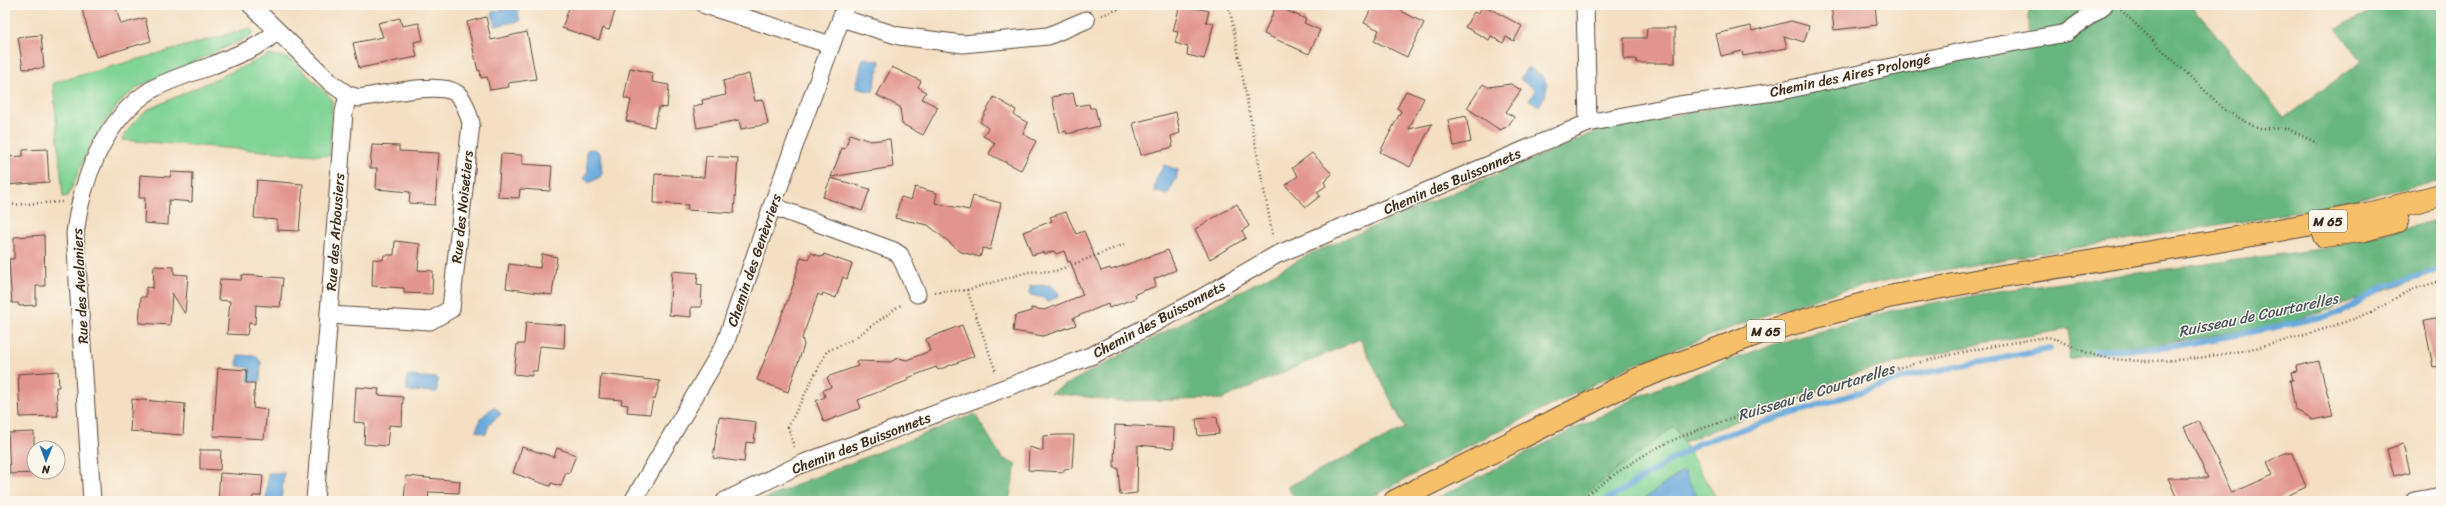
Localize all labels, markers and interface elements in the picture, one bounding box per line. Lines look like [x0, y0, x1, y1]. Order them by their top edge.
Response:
street label: Chemin des Aires Prolongé [1768, 46, 1933, 105]
street label: Chemin des Buissonnets [1379, 141, 1526, 222]
street label: Rue des Noisetiers [444, 149, 481, 264]
street label: Rue des Arbousiers [319, 172, 352, 292]
street label: Chemin des Genèvriers [720, 190, 789, 330]
road number: M 65 [2309, 210, 2347, 232]
street label: Rue des Avelaniers [65, 227, 96, 344]
street label: Chemin des Buissonnets [1088, 274, 1231, 365]
water label: Ruisseau de Courtarelles [2176, 285, 2342, 345]
road number: M 65 [1747, 320, 1785, 342]
water label: Ruisseau de Courtarelles [1735, 355, 1899, 428]
street label: Chemin des Buissonnets [788, 405, 935, 482]
north arrow [26, 440, 66, 480]
text: N [41, 460, 51, 479]

